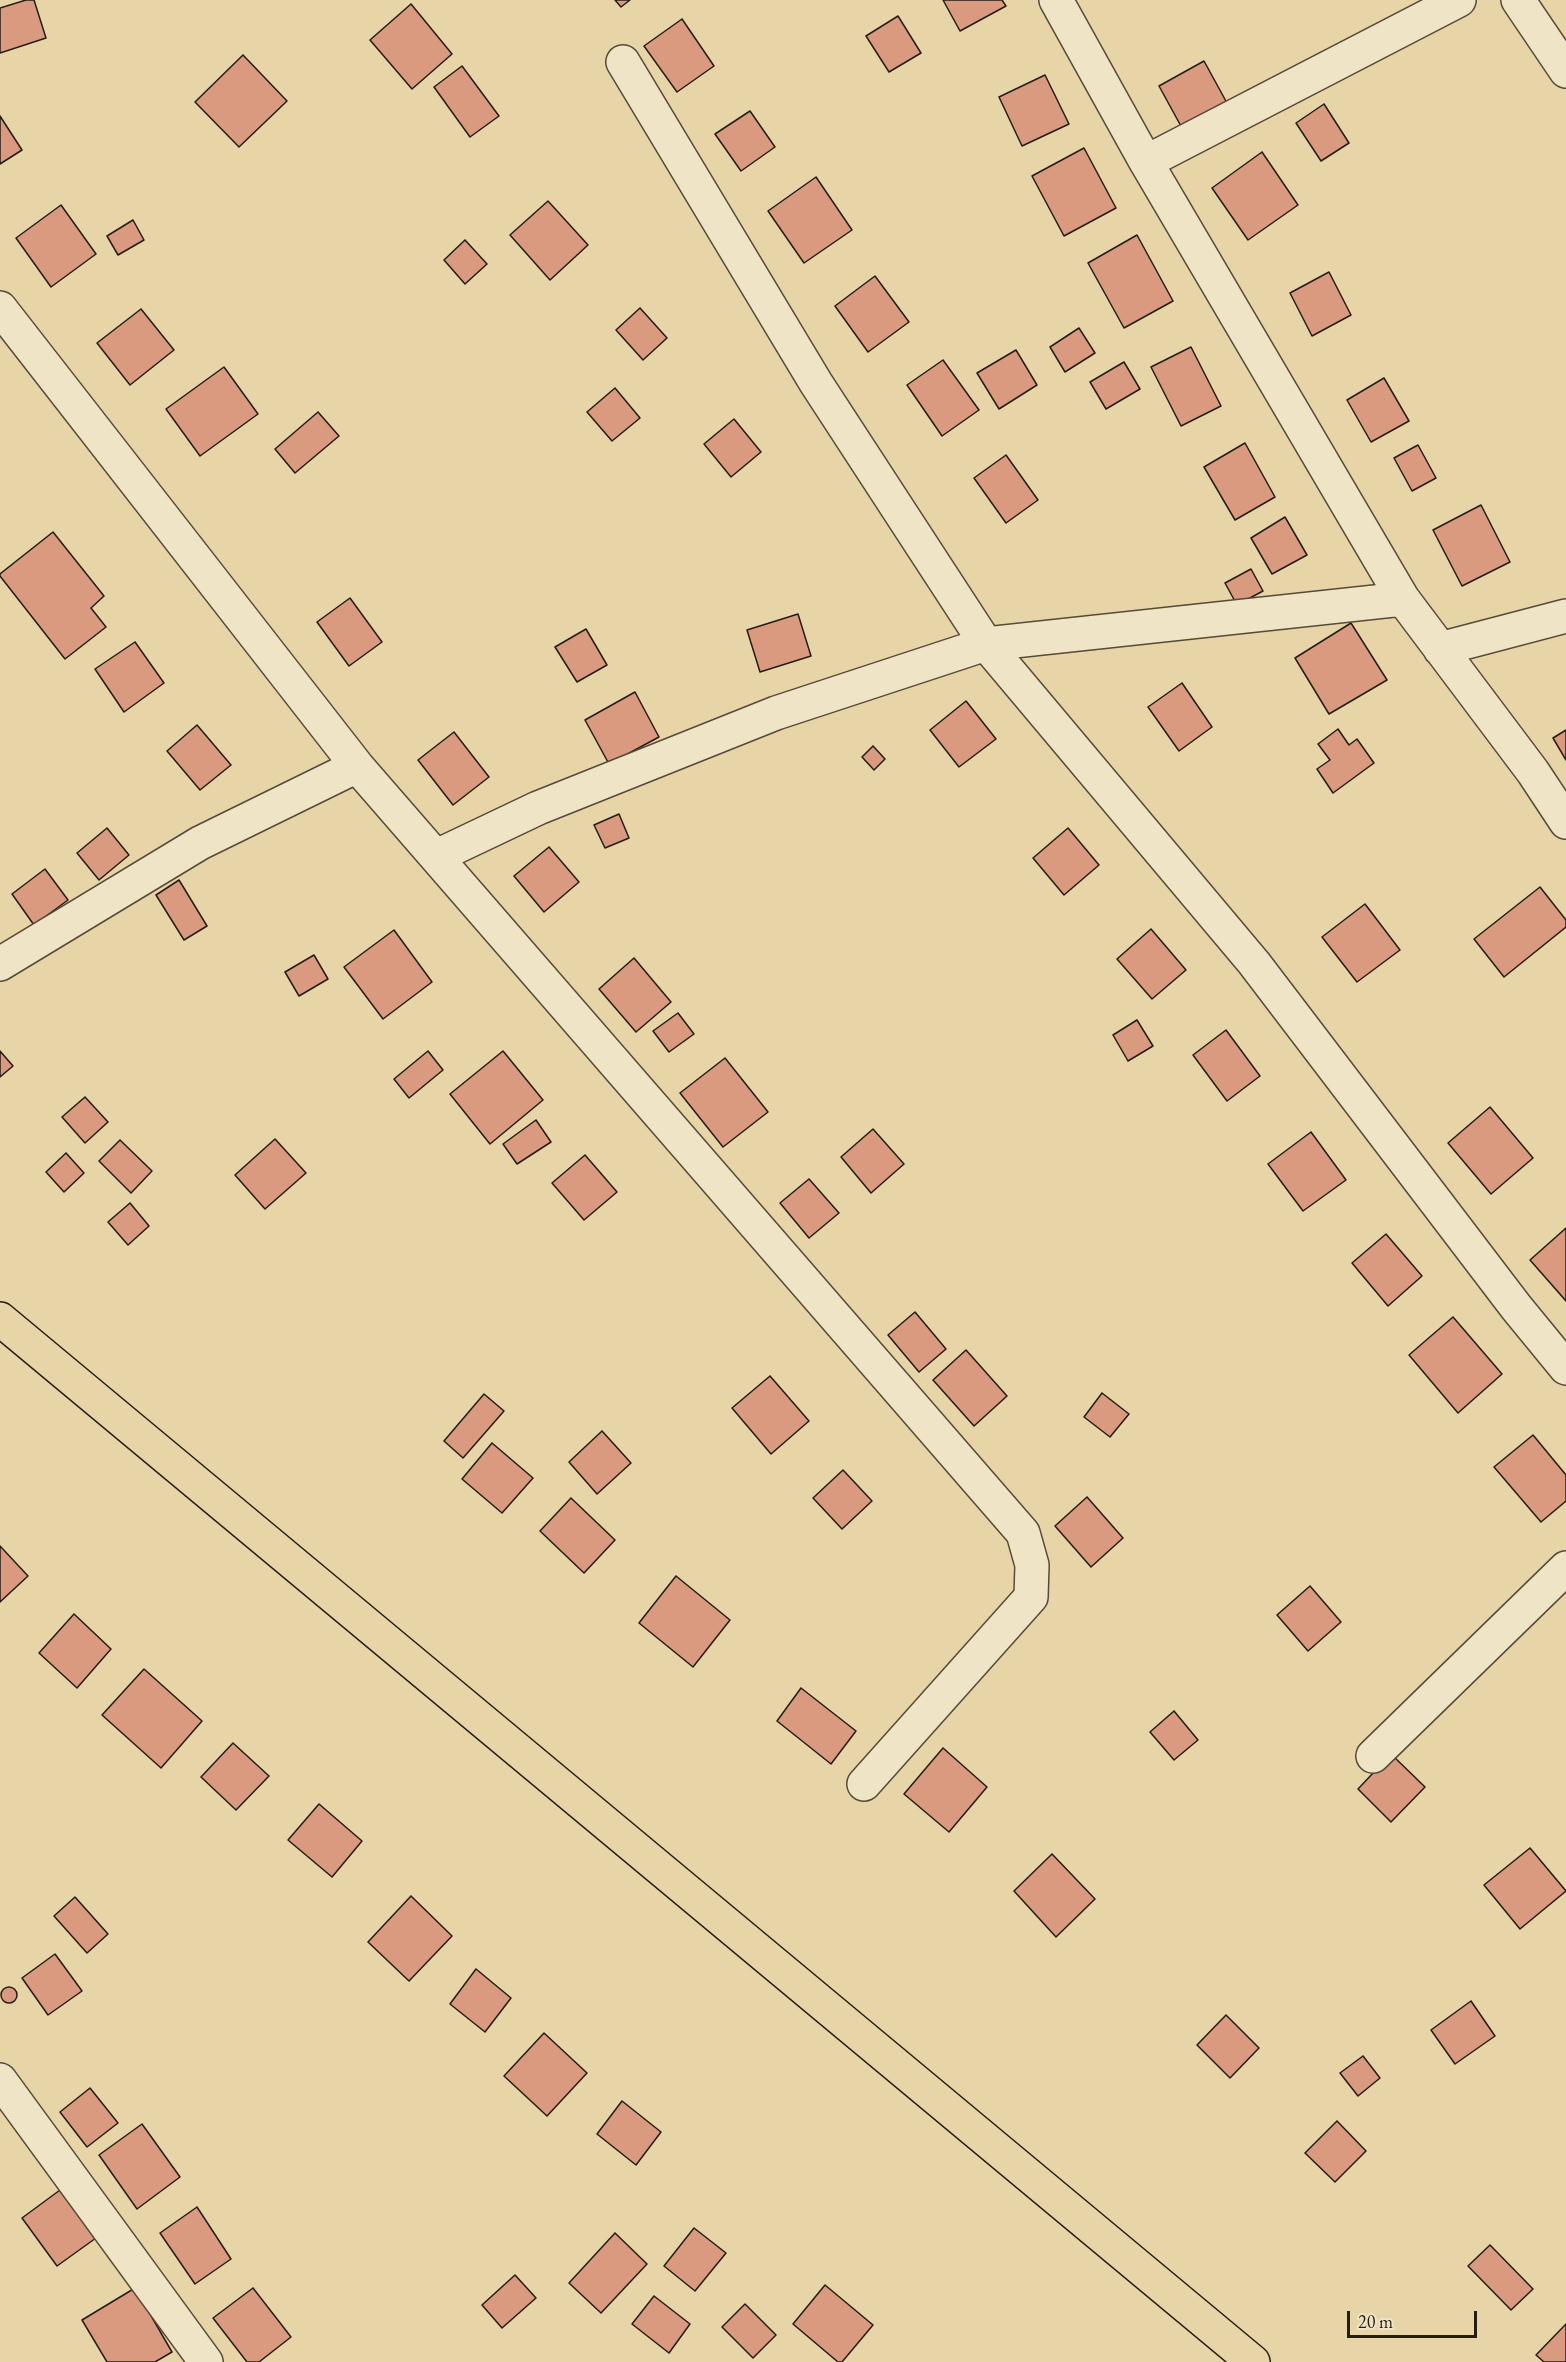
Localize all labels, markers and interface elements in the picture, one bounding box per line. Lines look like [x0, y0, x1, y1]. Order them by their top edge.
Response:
scale bar [1350, 2299, 1480, 2337]
text: 20 m [1358, 2310, 1393, 2333]

